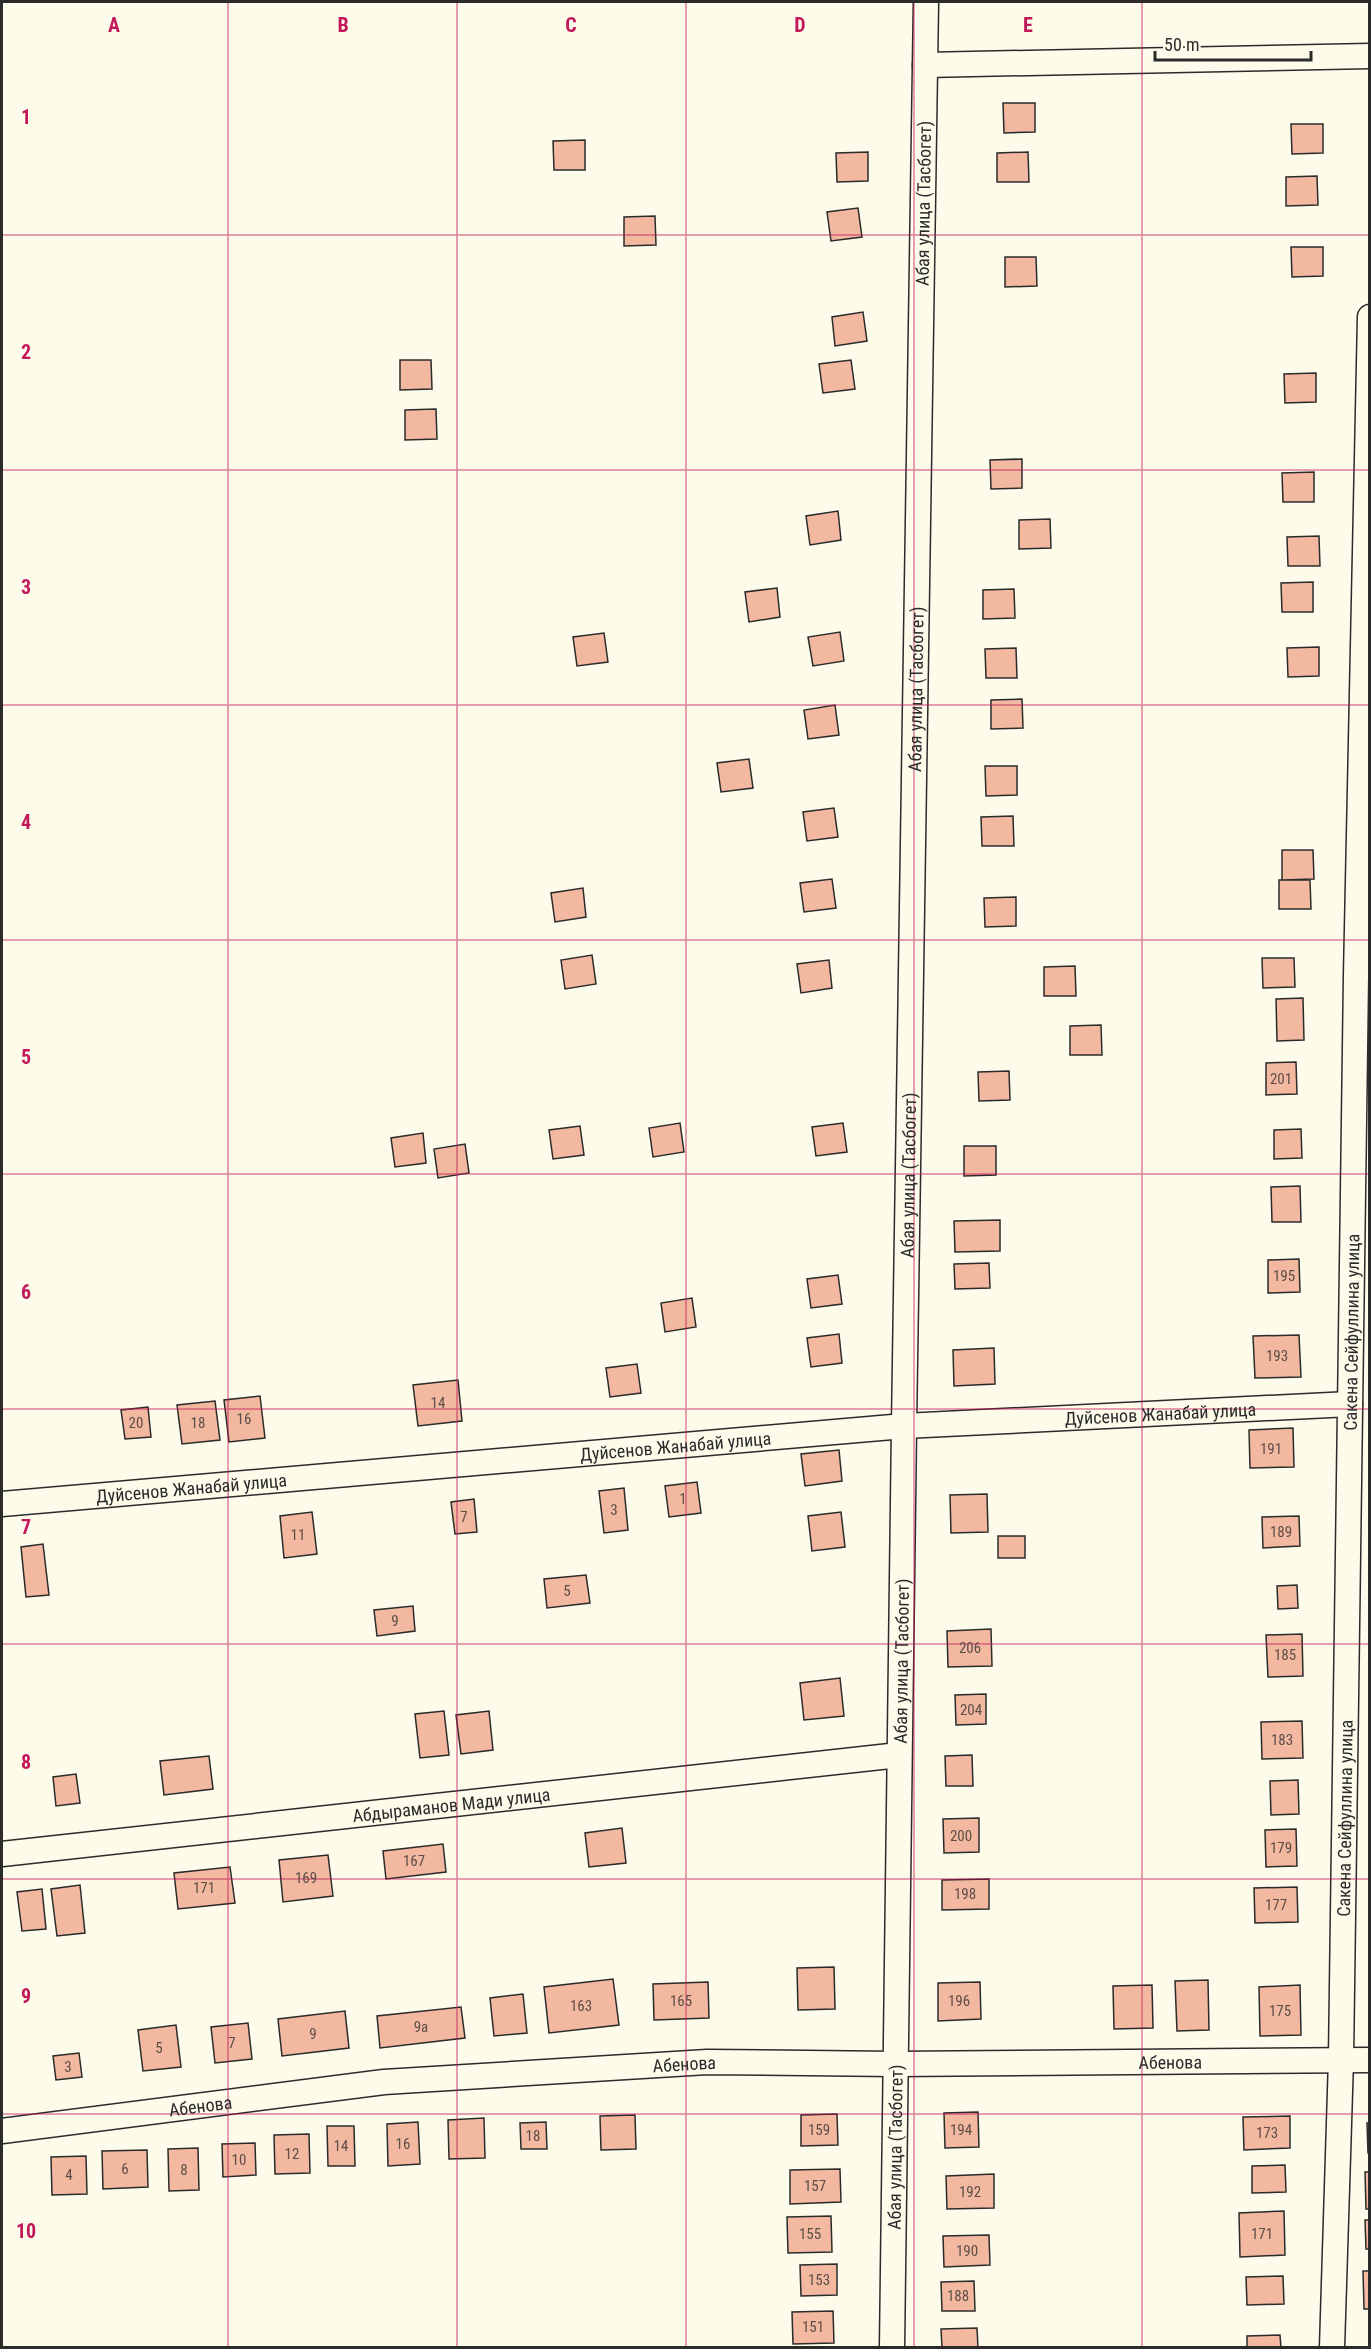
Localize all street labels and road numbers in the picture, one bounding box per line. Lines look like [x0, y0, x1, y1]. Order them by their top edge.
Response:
street label: Абая улица (Тасбогет) [911, 120, 936, 286]
street label: Абая улица (Тасбогет) [904, 606, 928, 772]
street label: Абая улица (Тасбогет) [896, 1092, 921, 1258]
street label: Сакена Сейфуллина улица [1339, 1234, 1363, 1431]
street label: Дуйсенов Жанабай улица [1064, 1398, 1257, 1429]
street label: Дуйсенов Жанабай улица [579, 1427, 772, 1464]
street label: Дуйсенов Жанабай улица [95, 1469, 288, 1506]
street label: Абая улица (Тасбогет) [889, 1578, 914, 1744]
street label: Сакена Сейфуллина улица [1332, 1720, 1356, 1917]
street label: Абдыраманов Мади улица [351, 1783, 551, 1826]
street label: Абенова [652, 2051, 716, 2076]
street label: Абенова [1138, 2051, 1202, 2072]
street label: Абая улица (Тасбогет) [883, 2064, 907, 2230]
street label: Абенова [168, 2091, 233, 2120]

